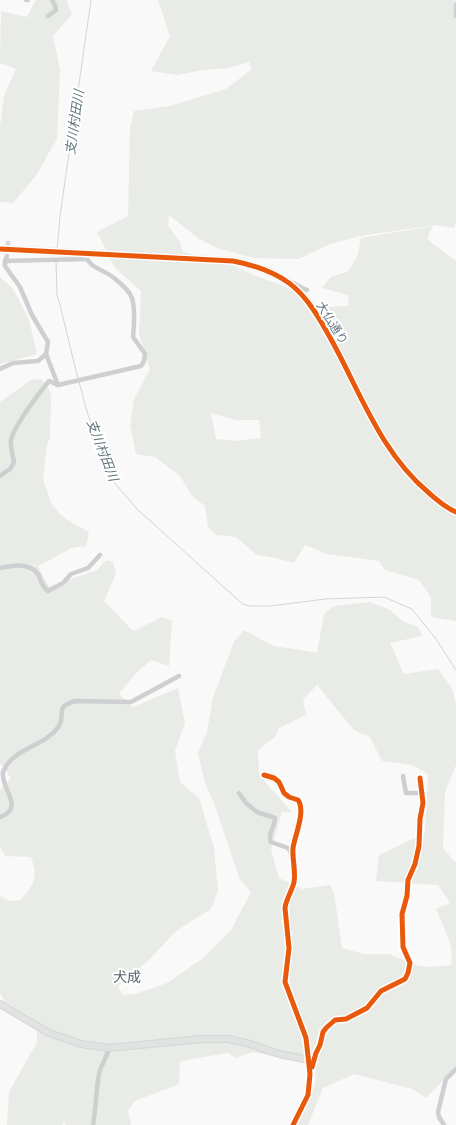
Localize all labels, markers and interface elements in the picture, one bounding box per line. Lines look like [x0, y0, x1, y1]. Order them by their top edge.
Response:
water label: 支川村田川 [62, 87, 88, 155]
street label: 大仏通り [312, 298, 352, 348]
water label: 支川村田川 [83, 417, 123, 485]
district label: 犬成 [113, 968, 141, 986]

